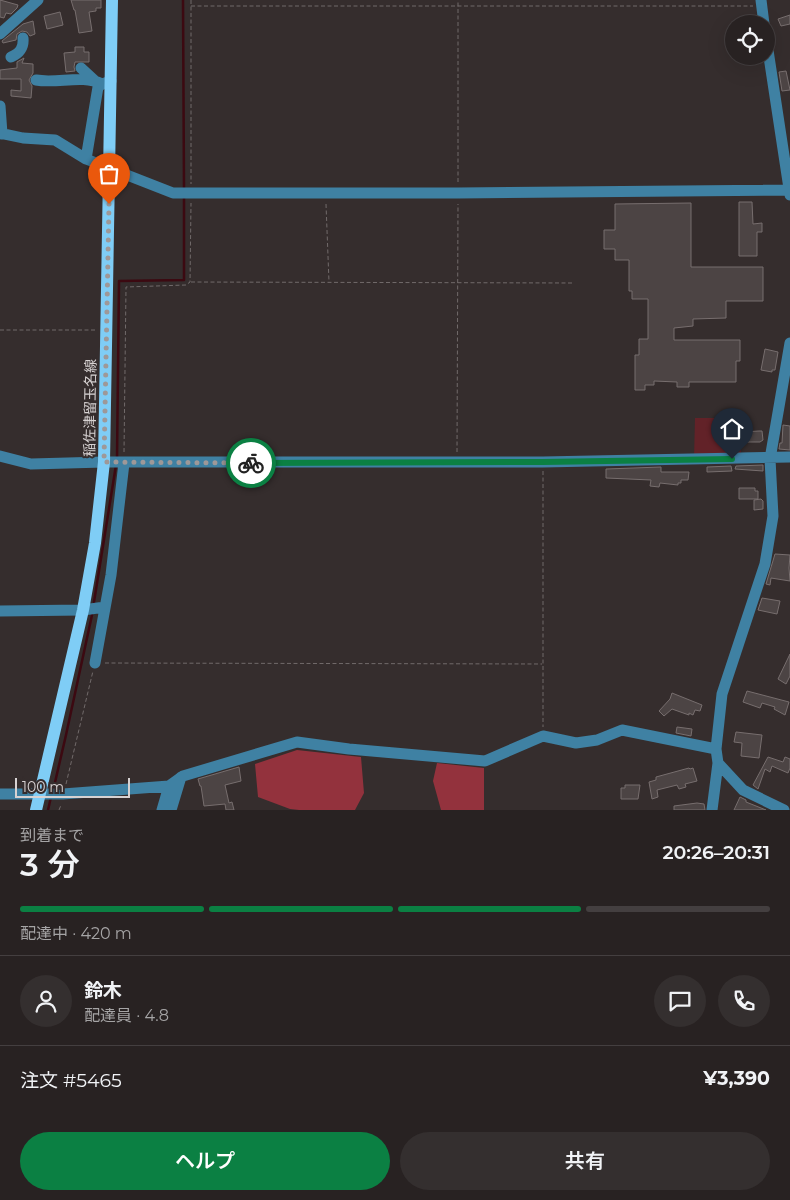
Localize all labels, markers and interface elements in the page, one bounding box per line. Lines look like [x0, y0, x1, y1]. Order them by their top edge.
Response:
map controls [725, 15, 775, 65]
button: locate [725, 15, 775, 65]
pin [88, 153, 130, 204]
icon: bag [95, 160, 123, 188]
street label: 稲佐津留玉名線 [80, 359, 100, 457]
pin [711, 408, 753, 459]
icon: home [718, 415, 746, 443]
courier [226, 438, 276, 488]
icon: bike [237, 449, 265, 477]
scale bar [15, 775, 130, 798]
text: 100 m [22, 778, 64, 796]
text: 到着まで [20, 826, 84, 845]
text: 20:26–20:31 [662, 841, 770, 864]
text: 3 分 [20, 845, 79, 884]
text: 配達中 · 420 m [20, 924, 132, 943]
button: person [20, 975, 72, 1027]
button: chat [654, 975, 706, 1027]
button: phone [718, 975, 770, 1027]
text: 鈴木 [84, 979, 122, 1002]
text: 配達員 · 4.8 [84, 1006, 169, 1025]
text: ¥3,390 [703, 1067, 770, 1090]
text: 注文 #5465 [20, 1069, 122, 1092]
button: ヘルプ [20, 1132, 390, 1190]
button: 共有 [400, 1132, 770, 1190]

